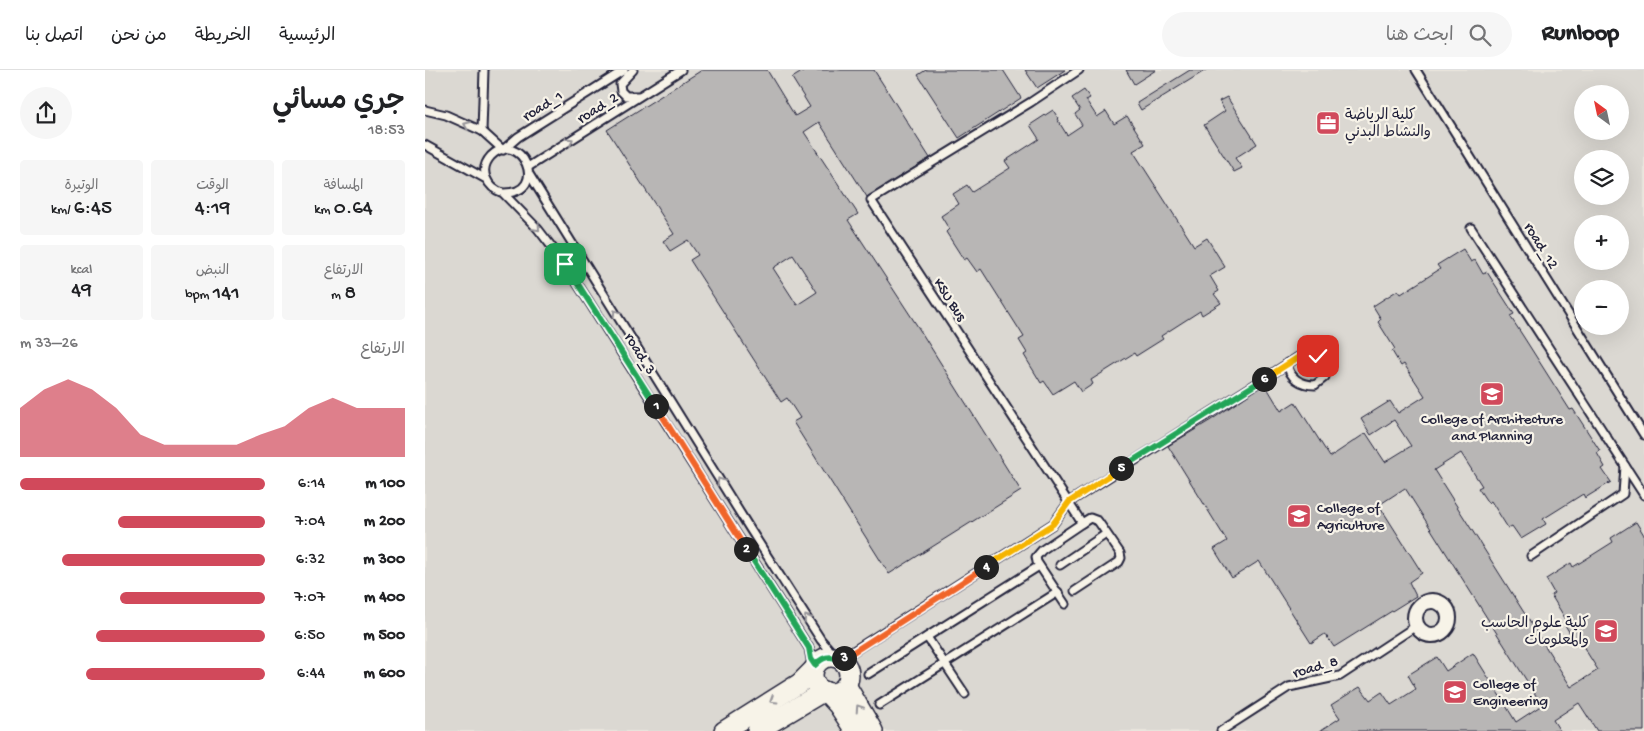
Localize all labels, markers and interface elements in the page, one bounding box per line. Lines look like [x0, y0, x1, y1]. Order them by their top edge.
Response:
search box [1162, 12, 1512, 57]
text: Runloop [1542, 20, 1619, 49]
icon: search [1466, 21, 1494, 49]
text: ابحث هنا [1386, 25, 1454, 48]
text: اتصل بنا [25, 26, 83, 47]
text: من نحن [111, 26, 167, 47]
text: الخريطة [195, 26, 251, 47]
text: الرئيسية [279, 26, 335, 47]
north arrow [1574, 85, 1629, 140]
map controls [1574, 85, 1629, 335]
text: جري مسائي [272, 86, 405, 119]
button: share [20, 87, 72, 139]
street label: road_1 [520, 87, 566, 126]
street label: road_2 [574, 89, 622, 128]
place label: كلية الرياضة والنشاط البدني [1345, 107, 1431, 144]
office icon: كلية الرياضة والنشاط البدني [1315, 110, 1341, 136]
one-way arrow [463, 120, 472, 131]
text: 18:53 [368, 122, 405, 141]
one-way arrow [564, 137, 573, 147]
button: layers [1574, 150, 1629, 205]
text: الوتيرة [65, 178, 98, 195]
text: الوقت [196, 178, 229, 195]
text: المسافة [324, 178, 363, 195]
text: 6:45 [74, 197, 112, 222]
text: 4:19 [195, 197, 230, 222]
text: 0.64 [334, 197, 373, 222]
text: /km [51, 202, 74, 219]
text: km [314, 202, 334, 219]
button: + [1574, 215, 1629, 270]
street label: road_12 [1519, 220, 1562, 273]
one-way arrow [531, 222, 540, 231]
pin [544, 243, 586, 285]
icon: arrive [551, 250, 579, 278]
text: kcal [71, 262, 92, 279]
text: النبض [196, 263, 229, 280]
text: الارتفاع [324, 263, 363, 280]
street label: KSU Bus [929, 275, 970, 325]
text: 49 [71, 279, 92, 304]
button: − [1574, 280, 1629, 335]
text: 141 [213, 282, 240, 307]
text: 8 [344, 282, 356, 307]
text: bpm [185, 287, 213, 304]
text: m [331, 287, 344, 304]
one-way arrow [612, 310, 622, 319]
street label: road_3 [620, 330, 659, 378]
text: 26–33 m [20, 335, 78, 354]
pin [1297, 335, 1339, 377]
text: الارتفاع [360, 341, 405, 360]
icon: check [1304, 342, 1332, 370]
pin: 6 [1251, 366, 1277, 392]
text: 6 [1261, 371, 1268, 388]
school or university icon: College of Architecture and Planning [1479, 381, 1505, 407]
pin: 1 [643, 394, 669, 418]
text: 1 [654, 398, 659, 415]
place label: College of Architecture and Planning [1421, 411, 1563, 446]
pin: 5 [1109, 456, 1133, 480]
text: 5 [1118, 460, 1125, 477]
text: 6:14 [298, 475, 325, 494]
text: 100 m [365, 475, 405, 494]
one-way arrow [717, 477, 726, 486]
place label: College of Agriculture [1317, 500, 1385, 535]
school or university icon: College of Agriculture [1286, 503, 1312, 529]
text: 7:04 [295, 513, 325, 532]
text: 200 m [364, 513, 405, 532]
pin: 2 [733, 536, 759, 562]
text: 2 [743, 541, 750, 558]
text: 6:32 [296, 551, 325, 570]
text: 300 m [363, 551, 405, 570]
pin: 4 [973, 554, 999, 580]
text: 4 [983, 559, 990, 576]
text: 7:07 [294, 589, 325, 608]
text: 400 m [364, 589, 405, 608]
one-way arrow [804, 614, 813, 624]
place label: كلية علوم الحاسب والمعلومات [1481, 615, 1589, 650]
school or university icon: كلية علوم الحاسب والمعلومات [1593, 618, 1619, 644]
text: 6:50 [294, 627, 325, 646]
text: 500 m [363, 627, 405, 646]
pin: 3 [831, 646, 857, 670]
text: 3 [841, 650, 848, 667]
street label: road_8 [1291, 653, 1340, 683]
text: 6:44 [297, 665, 325, 684]
text: 600 m [364, 665, 405, 684]
place label: College of Engineering [1473, 676, 1548, 711]
school or university icon: College of Engineering [1442, 679, 1468, 705]
one-way arrow [769, 693, 778, 703]
one-way arrow [856, 705, 865, 714]

